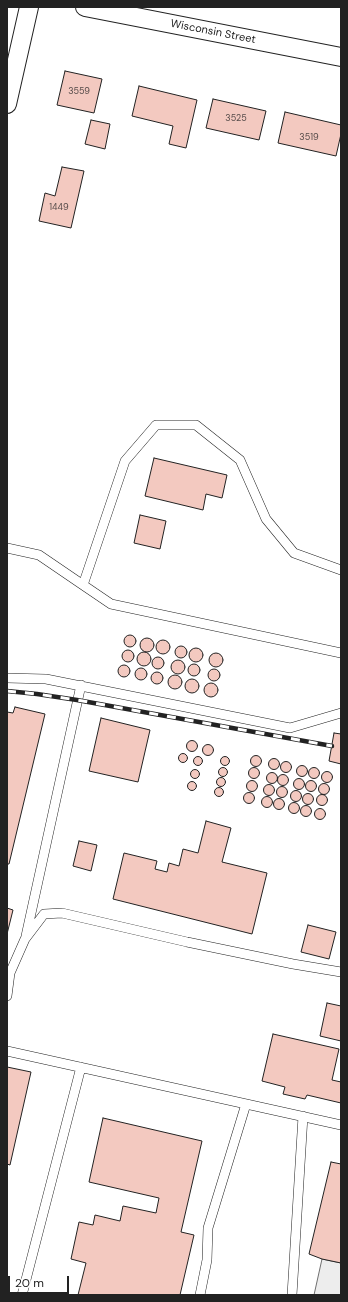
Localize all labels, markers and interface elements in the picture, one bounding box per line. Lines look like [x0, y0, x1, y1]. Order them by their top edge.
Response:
street label: Wisconsin Street [169, 17, 257, 47]
house number: 3559 [68, 87, 90, 97]
house number: 3525 [225, 114, 247, 124]
house number: 3519 [299, 133, 319, 143]
house number: 1449 [49, 203, 69, 213]
scale bar [10, 1268, 71, 1294]
text: 20 m [15, 1275, 44, 1291]

